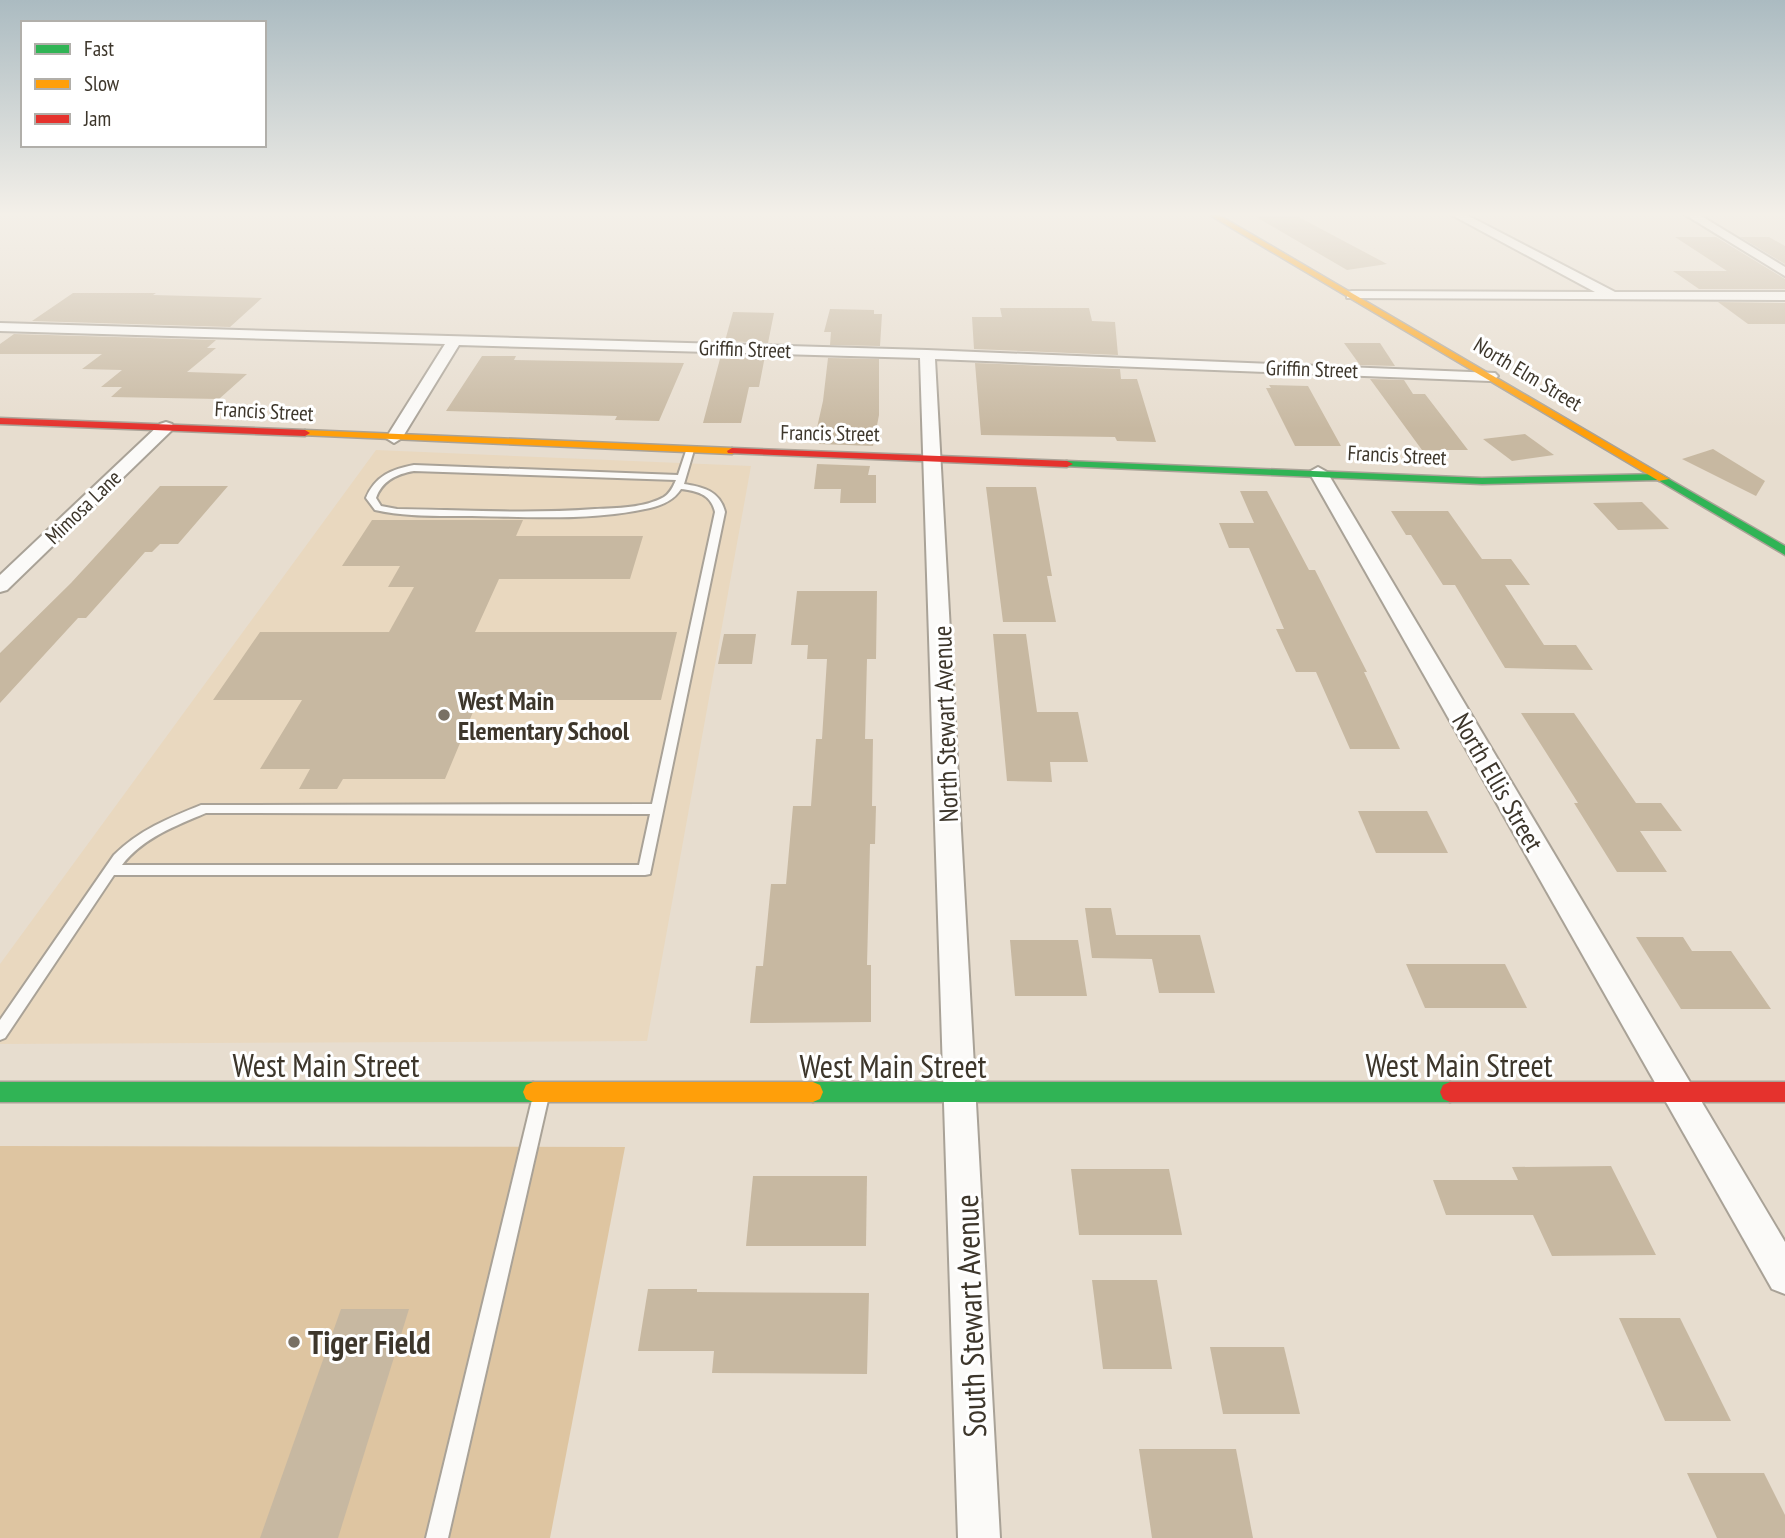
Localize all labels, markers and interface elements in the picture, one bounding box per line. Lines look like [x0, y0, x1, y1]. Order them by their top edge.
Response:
legend [21, 21, 266, 147]
text: Fast [84, 35, 114, 62]
text: Slow [84, 70, 120, 97]
text: Jam [83, 105, 111, 132]
street label: North Elm Street [1469, 331, 1587, 417]
street label: Griffin Street [698, 334, 792, 364]
street label: Griffin Street [1265, 354, 1359, 384]
street label: Francis Street [214, 395, 314, 427]
street label: Francis Street [780, 419, 880, 447]
street label: Francis Street [1347, 439, 1447, 471]
street label: Mimosa Lane [39, 464, 127, 550]
street label: North Stewart Avenue [925, 625, 965, 823]
place label: West Main Elementary School [457, 684, 630, 747]
marker: West Main Elementary School [436, 707, 452, 723]
street label: North Ellis Street [1445, 707, 1551, 857]
street label: West Main Street [232, 1044, 420, 1086]
street label: West Main Street [1365, 1044, 1553, 1086]
street label: West Main Street [799, 1045, 987, 1087]
street label: South Stewart Avenue [945, 1194, 995, 1438]
place label: Tiger Field [308, 1321, 431, 1363]
marker: Tiger Field [286, 1334, 302, 1350]

